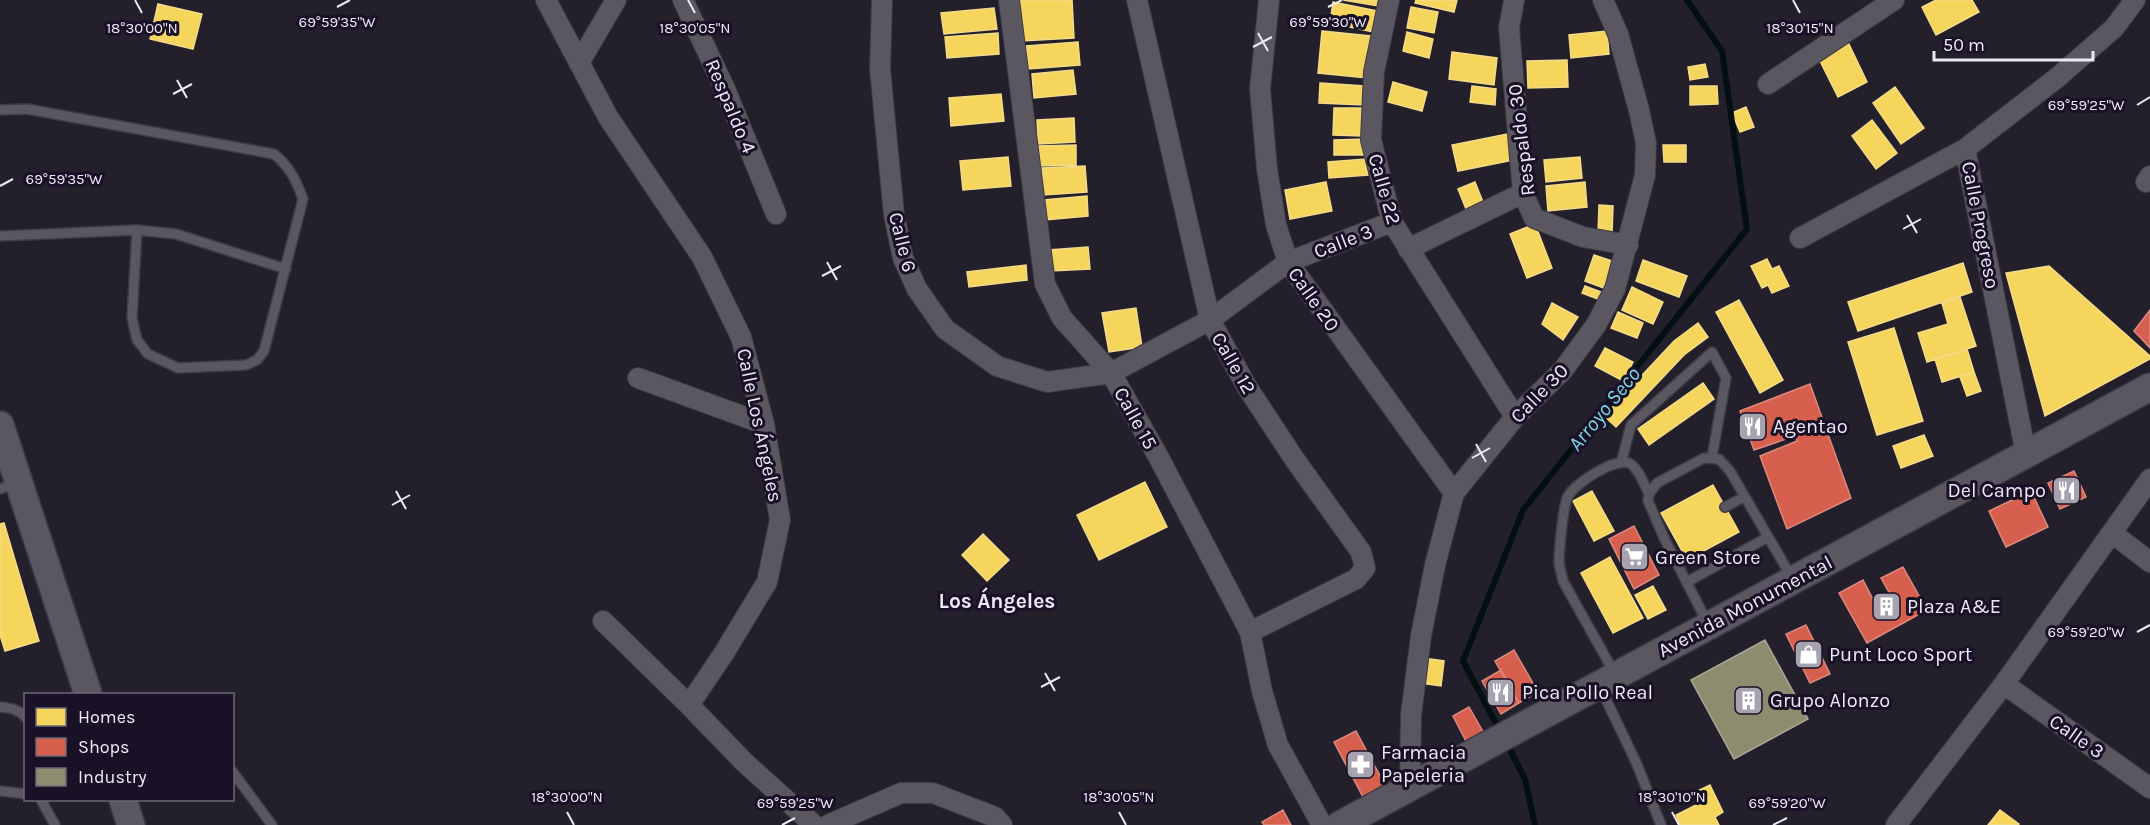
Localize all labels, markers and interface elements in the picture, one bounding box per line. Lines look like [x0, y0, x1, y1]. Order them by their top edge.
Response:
text: 69°59'35"W [299, 13, 376, 31]
text: 69°59'30"W [1289, 13, 1367, 31]
text: 18°30'00"N [106, 19, 178, 37]
text: 18°30'05"N [659, 19, 731, 37]
text: 18°30'15"N [1766, 19, 1834, 37]
scale bar [1934, 24, 2093, 62]
text: 50 m [1943, 34, 1985, 56]
street label: Respaldo 4 [700, 56, 761, 157]
street label: Respaldo 30 [1503, 83, 1540, 197]
text: 69°59'25"W [2048, 96, 2125, 114]
street label: Calle 22 [1363, 151, 1406, 227]
street label: Calle Progreso [1957, 160, 2004, 291]
text: 69°59'35"W [26, 170, 103, 188]
street label: Calle 6 [884, 210, 921, 274]
street label: Calle 3 [1310, 220, 1376, 263]
street label: Calle 20 [1283, 263, 1344, 336]
street label: Calle 12 [1207, 328, 1260, 398]
street label: Calle Los Ángeles [732, 346, 788, 504]
street label: Calle 30 [1506, 359, 1573, 428]
water label: Arroyo Seco [1563, 362, 1645, 456]
street label: Calle 15 [1109, 383, 1162, 453]
restaurant icon: Agentao [1736, 410, 1768, 442]
place label: Agentao [1773, 415, 1848, 438]
restaurant icon: Del Campo [2051, 474, 2083, 506]
place label: Del Campo [1948, 479, 2046, 502]
supermarket icon: Green Store [1618, 541, 1650, 573]
place label: Green Store [1655, 546, 1761, 569]
street label: Avenida Monumental [1654, 551, 1836, 662]
district label: Los Ángeles [939, 587, 1055, 613]
building icon: Plaza A&E [1870, 590, 1902, 622]
place label: Plaza A&E [1907, 595, 2001, 618]
text: 69°59'20"W [2047, 623, 2125, 641]
shop icon: Punt Loco Sport [1792, 638, 1824, 670]
place label: Punt Loco Sport [1829, 643, 1973, 666]
restaurant icon: Pica Pollo Real [1485, 676, 1517, 708]
place label: Pica Pollo Real [1522, 681, 1653, 704]
building icon: Grupo Alonzo [1733, 684, 1765, 716]
place label: Grupo Alonzo [1770, 689, 1890, 712]
legend [24, 693, 234, 801]
text: Homes [78, 706, 135, 728]
street label: Calle 3 [2045, 709, 2108, 763]
text: Shops [78, 736, 130, 758]
place label: Farmacia Papeleria [1381, 741, 1466, 787]
pharmacy icon: Farmacia Papeleria [1344, 748, 1376, 780]
text: Industry [78, 766, 147, 788]
text: 18°30'00"N [531, 788, 603, 806]
text: 18°30'05"N [1083, 788, 1155, 806]
text: 18°30'10"N [1638, 788, 1706, 806]
text: 69°59'25"W [757, 794, 834, 812]
text: 69°59'20"W [1748, 794, 1826, 812]

